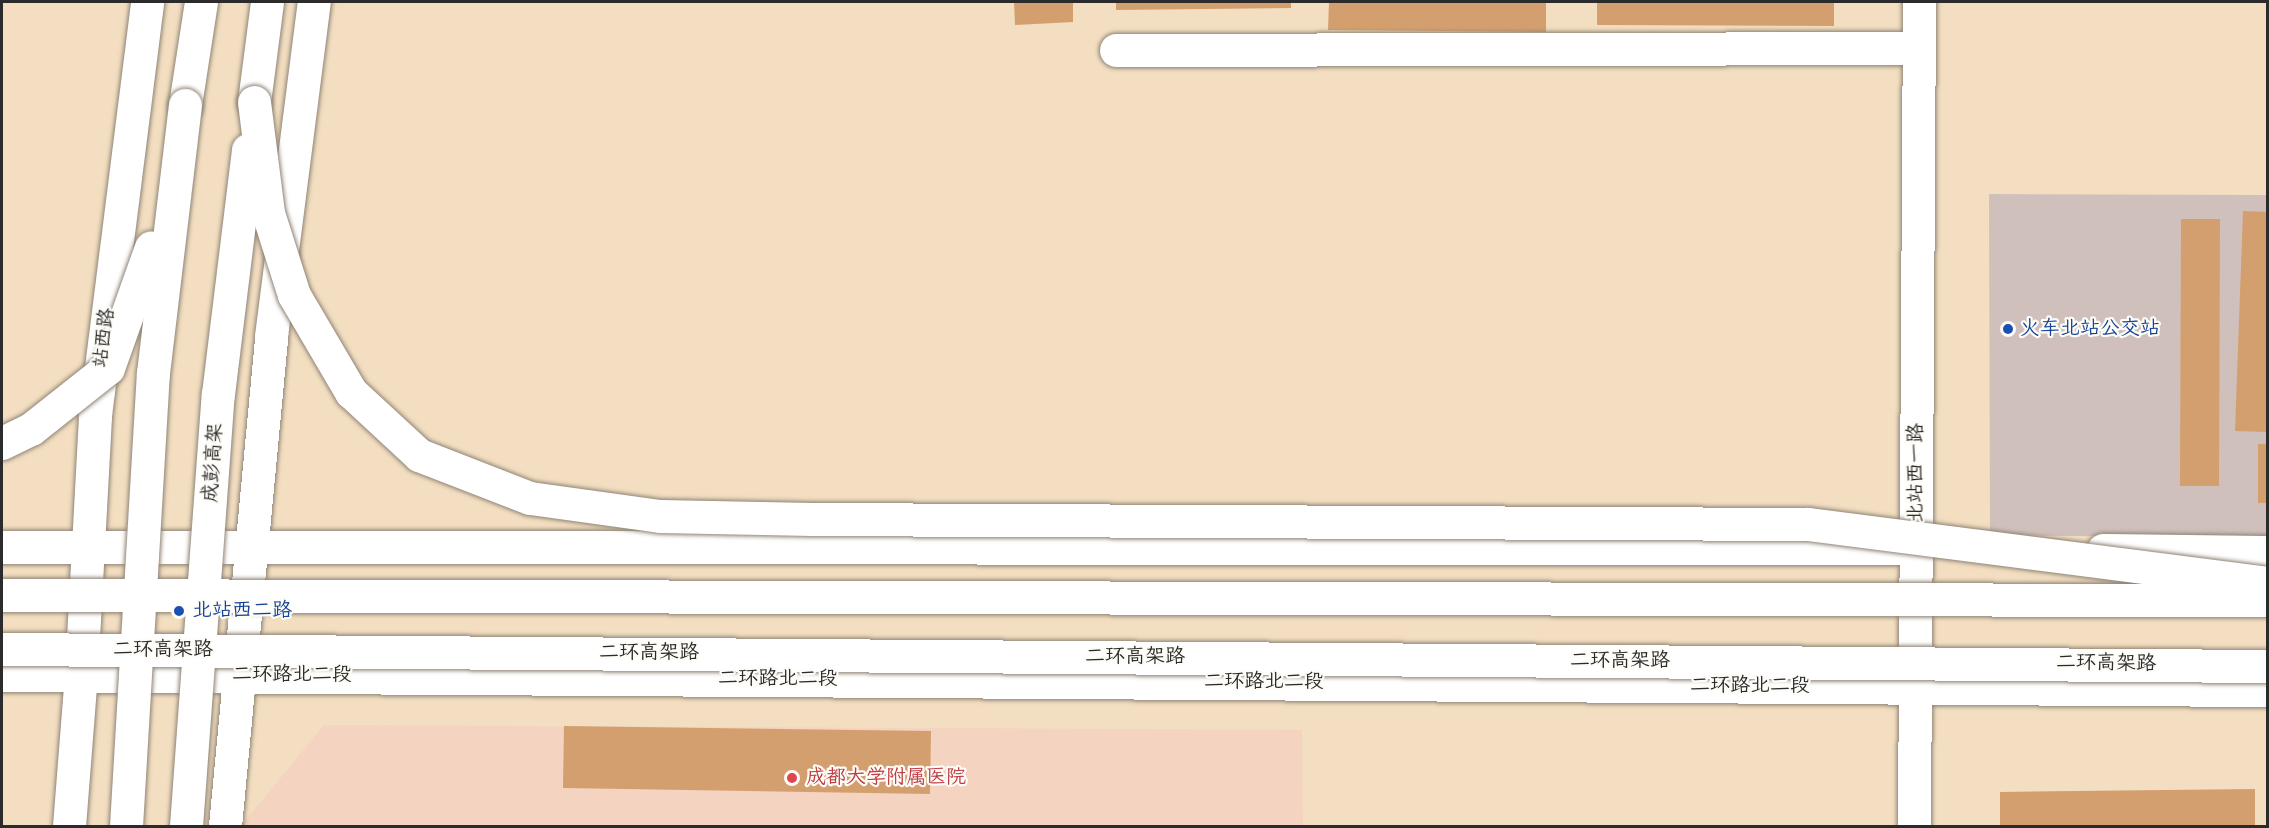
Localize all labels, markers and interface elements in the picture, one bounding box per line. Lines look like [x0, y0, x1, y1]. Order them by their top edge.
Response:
street label: 站西路 [89, 307, 121, 369]
place label: 火车北站公交站 [2020, 317, 2160, 341]
marker: 火车北站公交站 [2001, 322, 2015, 336]
street label: 成彭高架 [199, 422, 229, 504]
street label: 北站西一路 [1905, 423, 1929, 523]
place label: 北站西二路 [192, 599, 292, 623]
marker: 北站西二路 [170, 602, 188, 620]
street label: 二环高架路 [113, 638, 213, 662]
street label: 二环高架路 [599, 641, 699, 665]
street label: 二环高架路 [1085, 645, 1185, 669]
street label: 二环高架路 [1570, 649, 1670, 673]
street label: 二环高架路 [2056, 651, 2156, 677]
street label: 二环路北二段 [232, 663, 352, 687]
street label: 二环路北二段 [718, 667, 838, 691]
street label: 二环路北二段 [1204, 670, 1324, 694]
street label: 二环路北二段 [1690, 674, 1810, 698]
place label: 成都大学附属医院 [806, 766, 966, 790]
marker: 成都大学附属医院 [783, 769, 801, 787]

